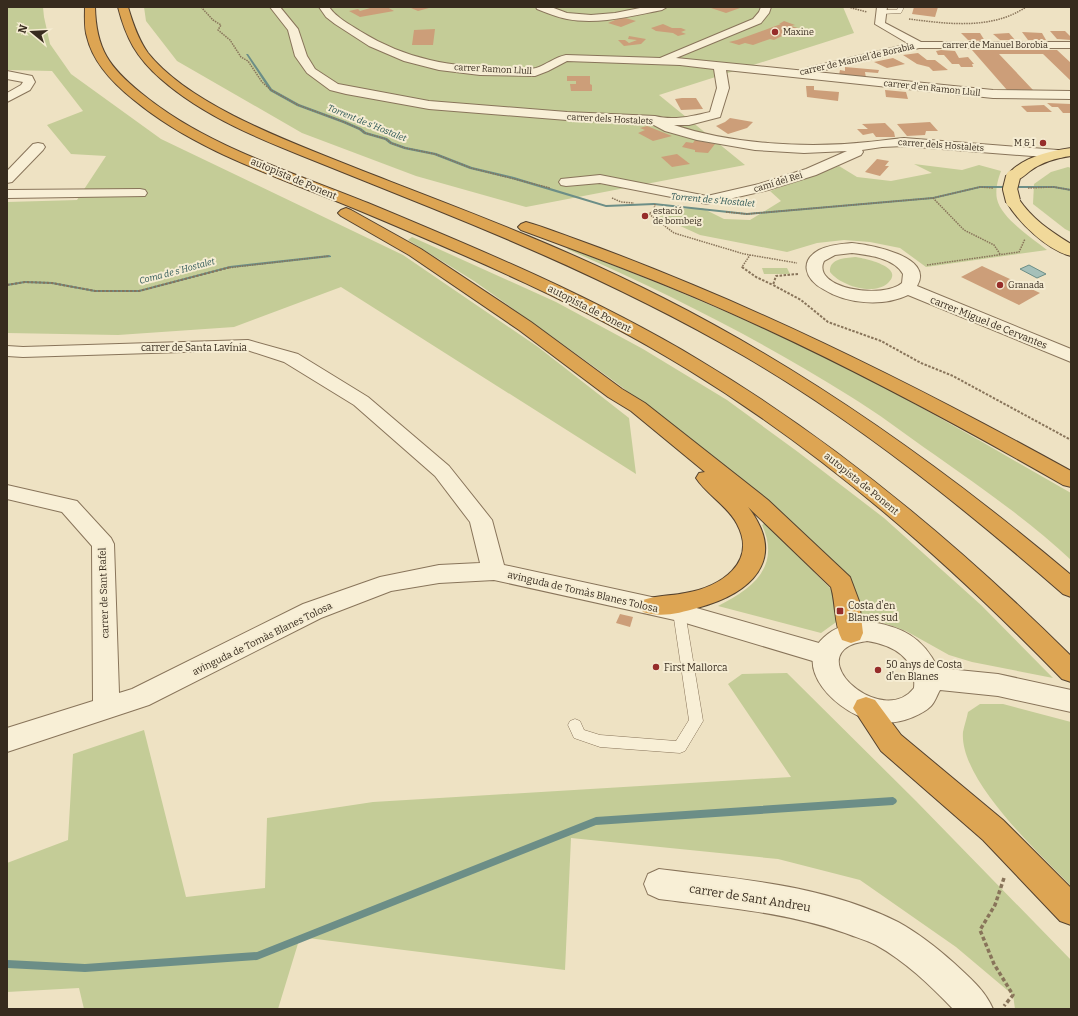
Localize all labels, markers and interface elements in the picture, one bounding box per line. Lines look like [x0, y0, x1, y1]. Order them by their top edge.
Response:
north arrow [12, 12, 52, 52]
text: N [15, 23, 31, 35]
marker: Maxine [770, 27, 780, 37]
place label: Maxine [783, 27, 814, 37]
street label: carrer de Manuel Borobia [942, 40, 1048, 50]
street label: carrer de Manuel de Borabia [799, 41, 915, 77]
street label: carrer Ramon Llull [454, 62, 533, 76]
street label: carrer d'en Ramon Llull [883, 78, 981, 98]
water label: Torrent de s'Hostalet [326, 103, 409, 144]
street label: carrer dels Hostalets [567, 112, 653, 126]
street label: carrer dels Hostalets [898, 137, 984, 153]
place label: M & I [1014, 138, 1035, 148]
marker: M & I [1038, 138, 1048, 148]
street label: autopista de Ponent [249, 155, 339, 203]
street label: camí del Rei [752, 170, 804, 194]
water label: Torrent de s'Hostalet [671, 191, 756, 209]
place label: estació de bombeig [653, 206, 702, 226]
marker: estació de bombeig [640, 211, 650, 221]
water label: Coma de s'Hostalet [138, 256, 217, 286]
marker: Granada [995, 280, 1005, 290]
place label: Granada [1008, 280, 1044, 290]
street label: autopista de Ponent [546, 283, 634, 335]
street label: carrer Miguel de Cervantes [928, 294, 1049, 352]
street label: carrer de Santa Lavínia [141, 341, 248, 354]
street label: autopista de Ponent [822, 450, 901, 518]
street label: carrer de Sant Rafel [96, 547, 112, 639]
street label: avinguda de Tomàs Blanes Tolosa [506, 569, 660, 615]
street label: avinguda de Tomàs Blanes Tolosa [191, 599, 335, 678]
place label: Costa d'en Blanes sud [848, 600, 898, 624]
marker: Costa d'en Blanes sud [835, 606, 845, 616]
place label: 50 anys de Costa d'en Blanes [886, 659, 963, 683]
marker: First Mallorca [651, 662, 661, 672]
place label: First Mallorca [664, 662, 728, 674]
marker: 50 anys de Costa d'en Blanes [873, 665, 883, 675]
street label: carrer de Sant Andreu [688, 881, 812, 915]

